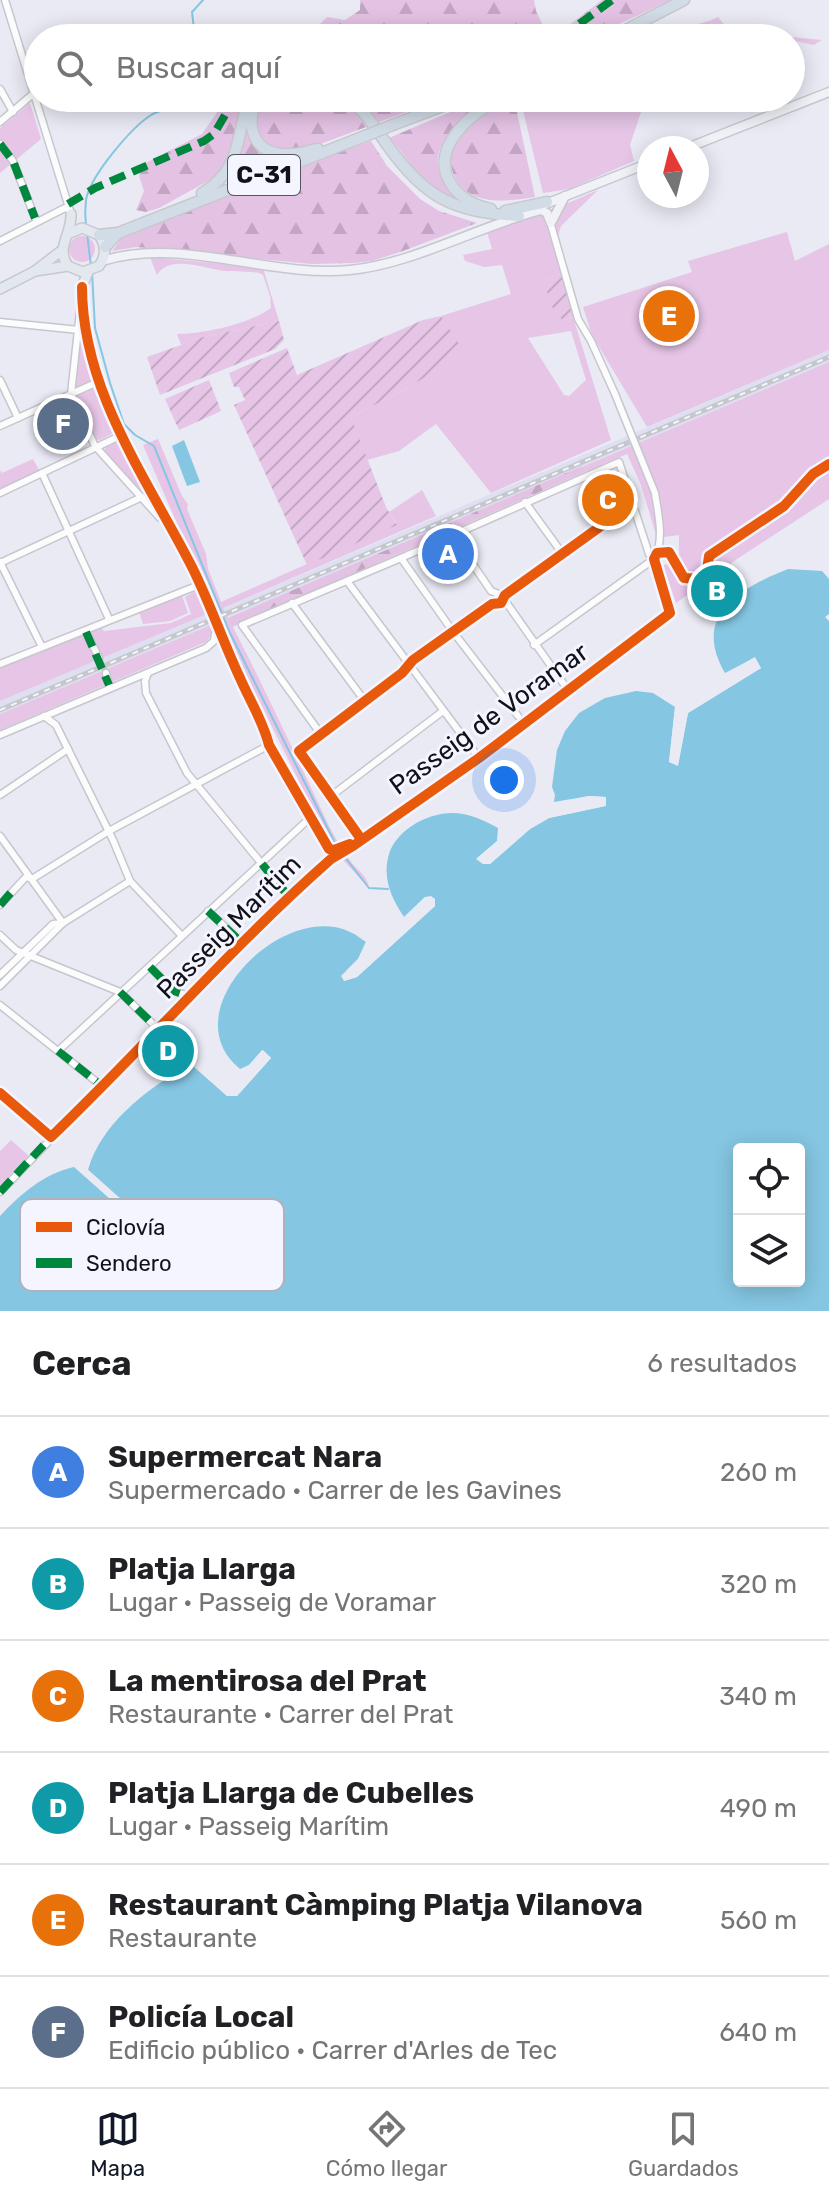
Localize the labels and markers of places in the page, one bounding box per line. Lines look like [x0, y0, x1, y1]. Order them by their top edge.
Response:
pin: E [643, 286, 695, 346]
pin: F [37, 394, 89, 454]
pin: C [582, 470, 634, 530]
pin: A [422, 524, 474, 584]
pin: B [691, 561, 743, 621]
pin: D [142, 1021, 194, 1081]

